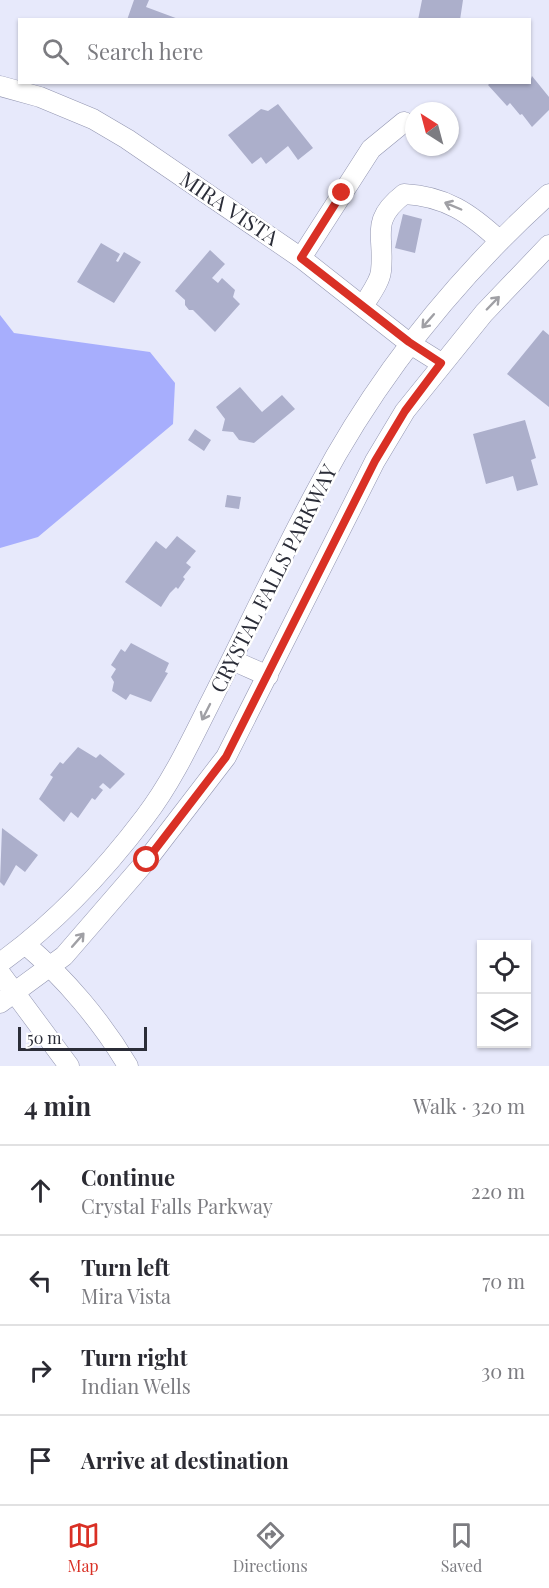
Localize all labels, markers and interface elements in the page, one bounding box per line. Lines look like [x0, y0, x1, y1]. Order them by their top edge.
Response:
search box [18, 18, 531, 84]
icon: search [39, 35, 72, 68]
text: Search here [87, 36, 203, 66]
north arrow [405, 102, 459, 156]
street label: MIRA VISTA [175, 164, 286, 251]
route end [328, 179, 354, 205]
one-way arrow [444, 200, 463, 211]
one-way arrow [486, 295, 500, 310]
one-way arrow [421, 313, 435, 328]
street label: CRYSTAL FALLS PARKWAY [202, 459, 342, 697]
one-way arrow [199, 703, 211, 721]
route start [133, 846, 159, 872]
one-way arrow [71, 933, 85, 948]
map controls [477, 940, 531, 1048]
button: locate [477, 940, 531, 994]
button: layers [477, 994, 531, 1048]
scale bar [18, 1024, 147, 1052]
text: 50 m [27, 1027, 61, 1048]
text: 4 min [24, 1088, 91, 1123]
text: Walk · 320 m [413, 1092, 525, 1119]
text: Continue [81, 1162, 175, 1192]
icon: ahead [24, 1174, 57, 1207]
text: 220 m [471, 1177, 525, 1204]
text: Crystal Falls Parkway [81, 1192, 273, 1219]
text: Turn left [81, 1252, 170, 1282]
icon: left [24, 1264, 57, 1297]
text: 70 m [482, 1267, 525, 1294]
text: Mira Vista [81, 1282, 171, 1309]
text: Turn right [81, 1342, 187, 1372]
icon: right [24, 1354, 57, 1387]
text: 30 m [481, 1357, 525, 1384]
text: Indian Wells [81, 1372, 191, 1399]
icon: arrive [24, 1444, 57, 1477]
text: Arrive at destination [81, 1445, 289, 1475]
tab: Map [67, 1519, 100, 1576]
tab: Directions [233, 1519, 308, 1576]
tab: Saved [441, 1519, 482, 1576]

